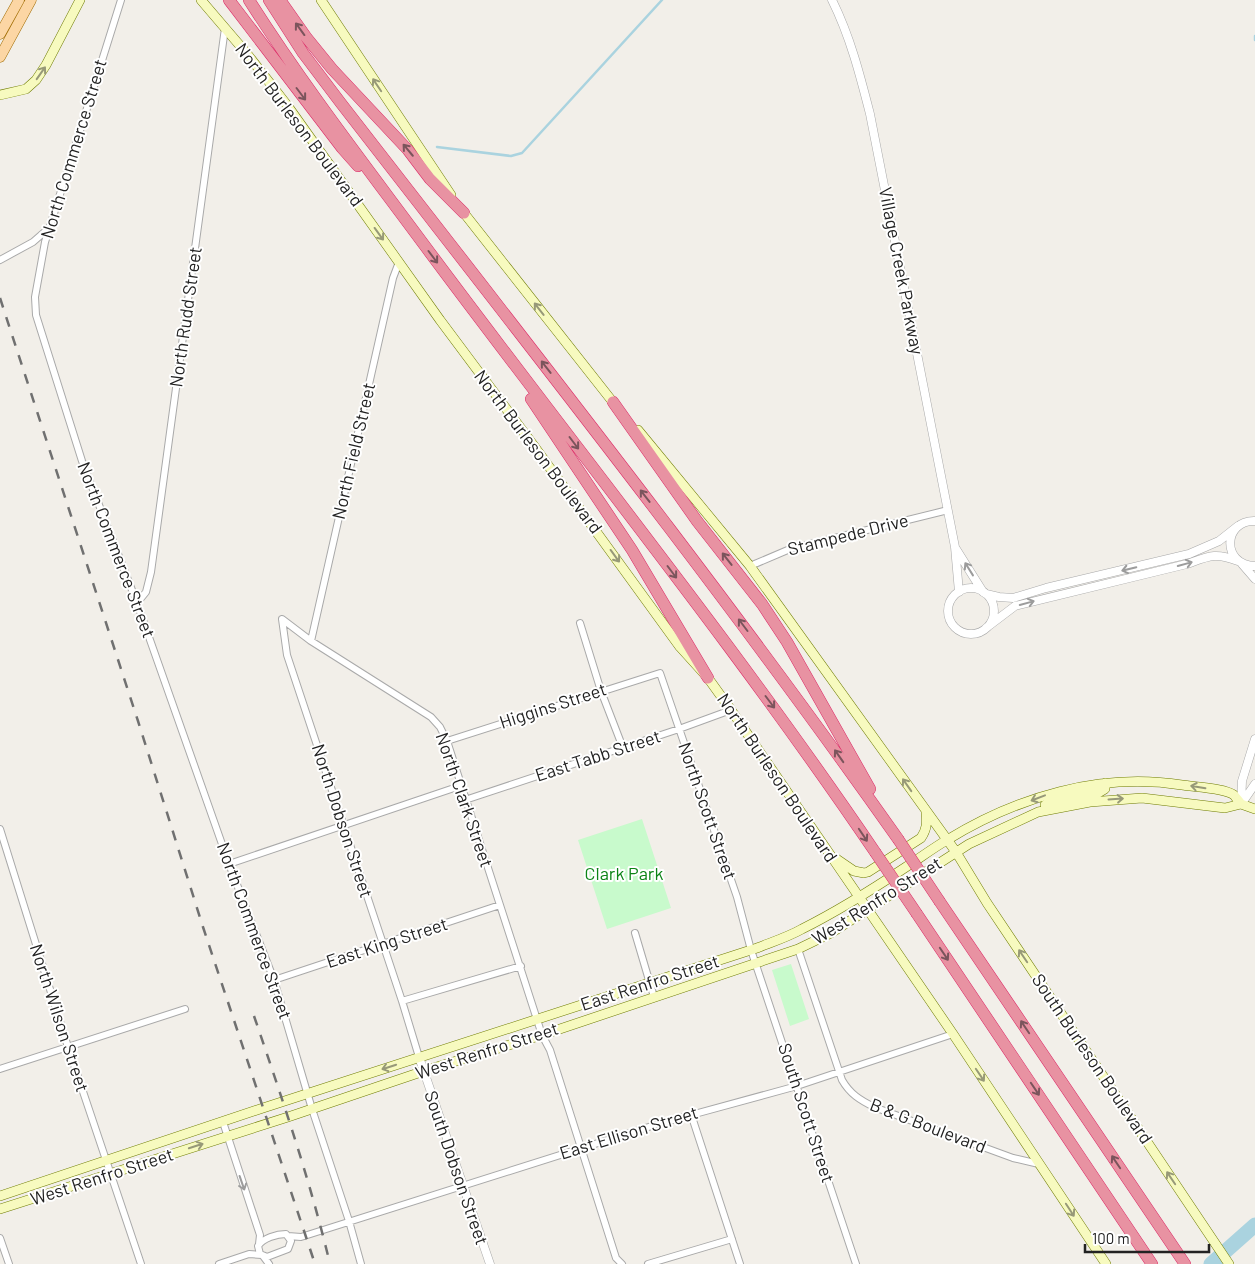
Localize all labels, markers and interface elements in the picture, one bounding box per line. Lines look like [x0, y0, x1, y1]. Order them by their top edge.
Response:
one-way arrow [295, 22, 305, 36]
street label: North Burleson Boulevard [231, 38, 369, 211]
street label: North Commerce Street [35, 56, 111, 241]
one-way arrow [36, 66, 46, 80]
one-way arrow [372, 79, 382, 93]
one-way arrow [296, 87, 307, 100]
one-way arrow [402, 144, 413, 157]
street label: Village Creek Parkway [875, 185, 929, 356]
one-way arrow [374, 227, 384, 241]
street label: North Rudd Street [164, 245, 206, 389]
one-way arrow [428, 250, 438, 264]
one-way arrow [534, 302, 544, 316]
one-way arrow [540, 361, 551, 374]
street label: North Burleson Boulevard [470, 365, 608, 538]
street label: North Field Street [327, 380, 379, 521]
one-way arrow [569, 436, 579, 450]
street label: North Commerce Street [73, 459, 161, 641]
one-way arrow [640, 489, 650, 503]
street label: Stampede Drive [785, 508, 910, 560]
one-way arrow [610, 549, 620, 563]
one-way arrow [722, 552, 732, 566]
one-way arrow [1176, 559, 1192, 568]
one-way arrow [964, 563, 974, 577]
one-way arrow [667, 565, 677, 579]
one-way arrow [1121, 565, 1137, 574]
one-way arrow [1018, 597, 1034, 607]
one-way arrow [738, 619, 749, 632]
street label: Higgins Street [496, 677, 609, 733]
street label: North Burleson Boulevard [713, 689, 843, 866]
one-way arrow [764, 695, 775, 708]
street label: East Tabb Street [532, 724, 663, 786]
street label: North Clark Street [432, 729, 498, 870]
street label: North Scott Street [674, 739, 742, 882]
street label: North Dobson Street [308, 741, 378, 900]
one-way arrow [834, 749, 844, 763]
one-way arrow [901, 779, 912, 792]
one-way arrow [1190, 782, 1206, 792]
one-way arrow [1030, 794, 1046, 803]
one-way arrow [1108, 795, 1124, 804]
one-way arrow [859, 827, 869, 841]
street label: North Commerce Street [213, 839, 297, 1022]
street label: West Renfro Street [808, 851, 945, 949]
park label: Clark Park [585, 862, 663, 884]
street label: East King Street [323, 912, 450, 972]
street label: North Wilson Street [26, 941, 94, 1094]
one-way arrow [939, 947, 950, 961]
street label: East Renfro Street [578, 949, 722, 1015]
one-way arrow [1018, 949, 1028, 963]
street label: South Burleson Boulevard [1028, 969, 1158, 1148]
street label: West Renfro Street [413, 1017, 561, 1084]
one-way arrow [1020, 1021, 1030, 1035]
street label: South Scott Street [774, 1040, 840, 1185]
one-way arrow [381, 1063, 397, 1072]
one-way arrow [975, 1067, 985, 1081]
one-way arrow [1030, 1082, 1040, 1096]
street label: South Dobson Street [420, 1088, 494, 1248]
street label: B & G Boulevard [867, 1093, 990, 1157]
street label: East Ellison Street [557, 1101, 701, 1164]
one-way arrow [188, 1141, 204, 1151]
street label: West Renfro Street [28, 1143, 176, 1210]
one-way arrow [1111, 1155, 1121, 1169]
one-way arrow [1166, 1171, 1177, 1185]
one-way arrow [238, 1174, 247, 1190]
one-way arrow [1065, 1202, 1075, 1216]
scale bar [1085, 1222, 1209, 1254]
text: 100 m [1092, 1229, 1130, 1247]

